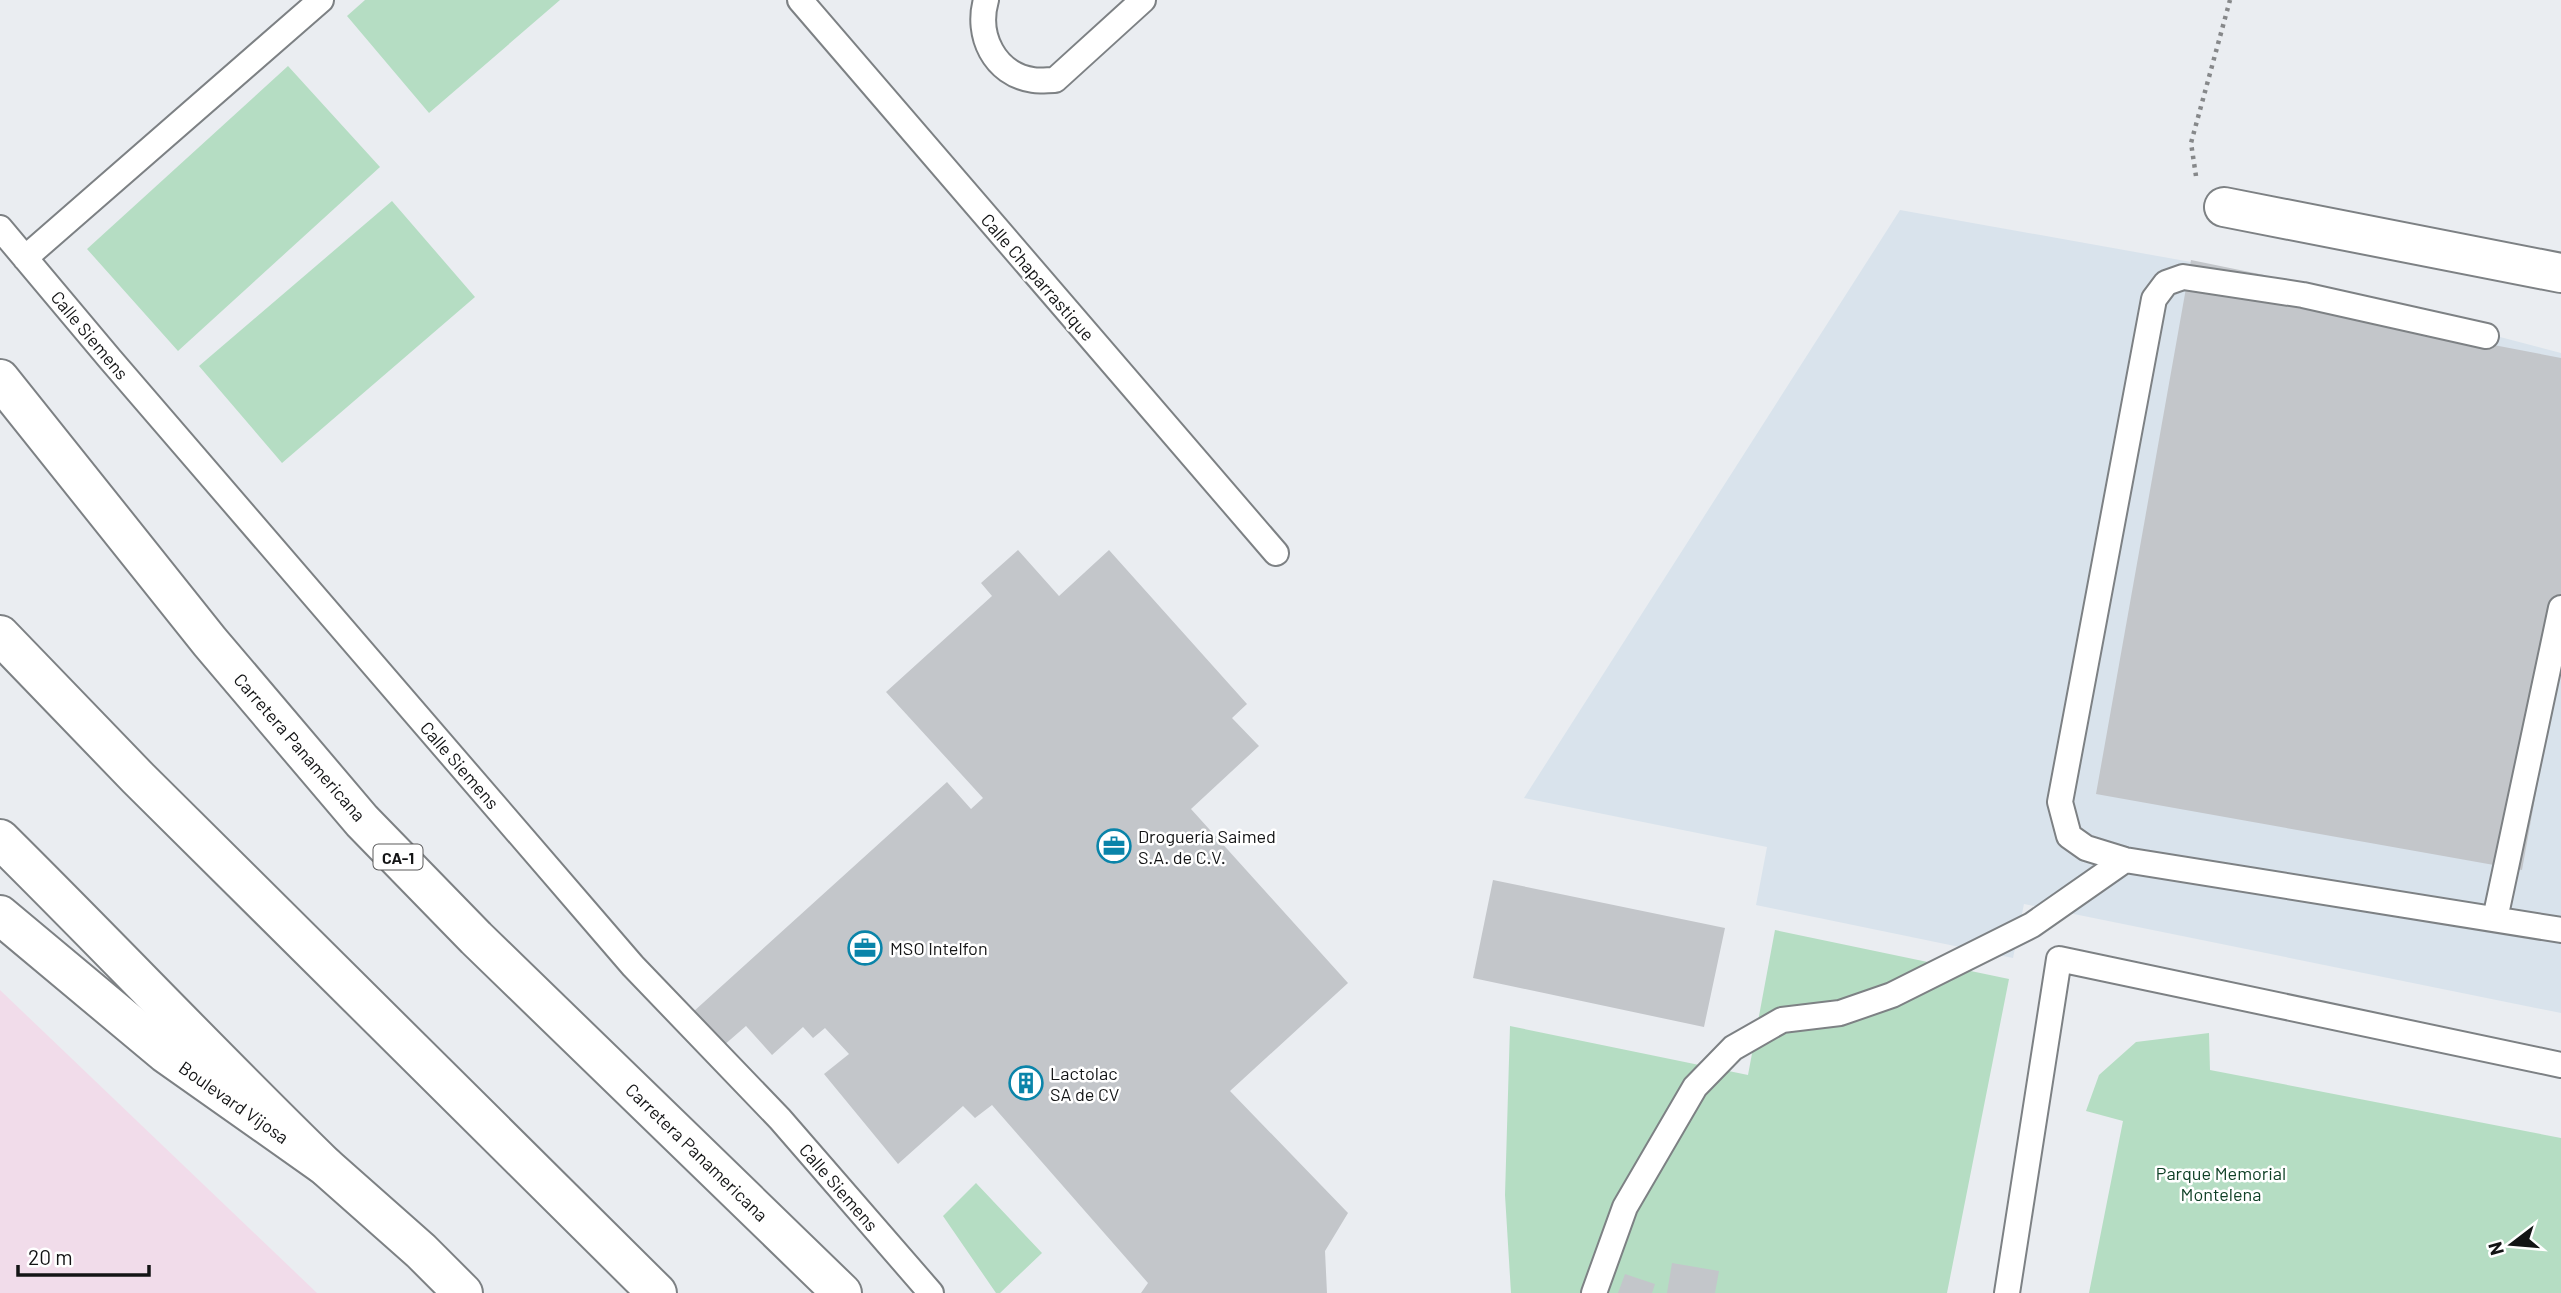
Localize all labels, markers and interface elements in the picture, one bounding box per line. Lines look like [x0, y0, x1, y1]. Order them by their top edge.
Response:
street label: Calle Chaparrastique [977, 209, 1099, 345]
street label: Calle Siemens [47, 286, 133, 384]
street label: Carretera Panamericana [230, 668, 370, 826]
street label: Calle Siemens [416, 717, 504, 813]
place label: Droguería Saimed S.A. de C.V. [1138, 825, 1276, 868]
office icon: Droguería Saimed S.A. de C.V. [1095, 827, 1133, 865]
road number: CA-1 [374, 844, 422, 870]
office icon: MSO Intelfon [846, 929, 884, 967]
place label: MSO Intelfon [890, 937, 988, 959]
street label: Boulevard Vijosa [175, 1056, 293, 1148]
place label: Lactolac SA de CV [1050, 1062, 1120, 1105]
building icon: Lactolac SA de CV [1007, 1064, 1045, 1102]
street label: Carretera Panamericana [621, 1078, 773, 1226]
street label: Calle Siemens [795, 1139, 883, 1235]
park label: Parque Memorial Montelena [2156, 1162, 2286, 1205]
north arrow [2477, 1209, 2547, 1279]
scale bar [18, 1234, 149, 1278]
text: N [2482, 1240, 2508, 1258]
text: 20 m [28, 1244, 73, 1269]

